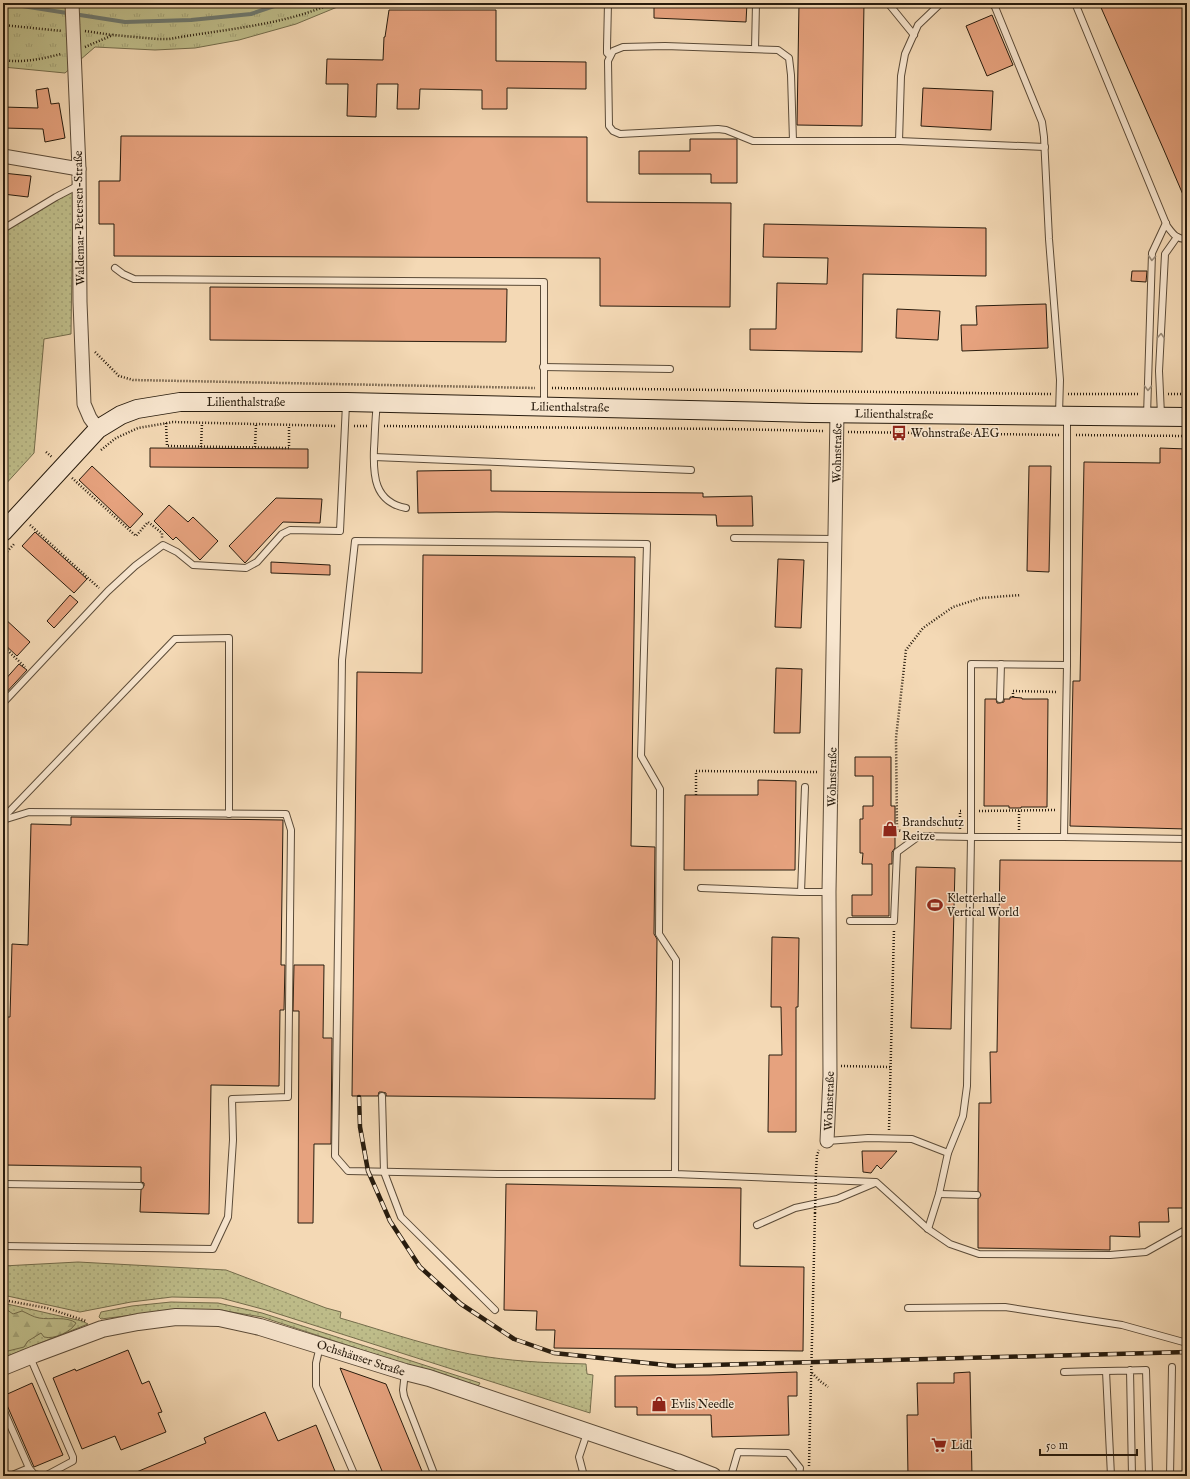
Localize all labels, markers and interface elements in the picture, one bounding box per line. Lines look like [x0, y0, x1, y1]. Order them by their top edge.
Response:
street label: Waldemar-Petersen-Straße [71, 150, 88, 286]
one-way arrow [1147, 255, 1156, 261]
one-way arrow [1157, 333, 1165, 339]
one-way arrow [1143, 385, 1152, 391]
street label: Lilienthalstraße [207, 395, 286, 410]
street label: Lilienthalstraße [531, 399, 610, 416]
street label: Lilienthalstraße [855, 406, 934, 423]
street label: Wohnstraße [829, 423, 846, 483]
bus stop icon: Wohnstraße AEG [890, 424, 908, 442]
place label: Wohnstraße AEG [911, 426, 1000, 441]
street label: Wohnstraße [824, 747, 841, 807]
place label: Brandschutz Reitze [902, 815, 964, 844]
shop icon: Brandschutz Reitze [881, 820, 899, 838]
place label: Kletterhalle Vertical World [946, 891, 1020, 920]
sports icon: Kletterhalle Vertical World [926, 896, 944, 914]
street label: Wohnstraße [821, 1070, 838, 1131]
street label: Ochshäuser Straße [315, 1337, 407, 1380]
shop icon: Evlis Needle [650, 1395, 668, 1413]
place label: Evlis Needle [671, 1397, 735, 1412]
scale bar [1040, 1431, 1137, 1457]
supermarket icon: Lidl [930, 1436, 948, 1454]
place label: Lidl [951, 1438, 973, 1453]
text: 50 m [1046, 1438, 1068, 1453]

